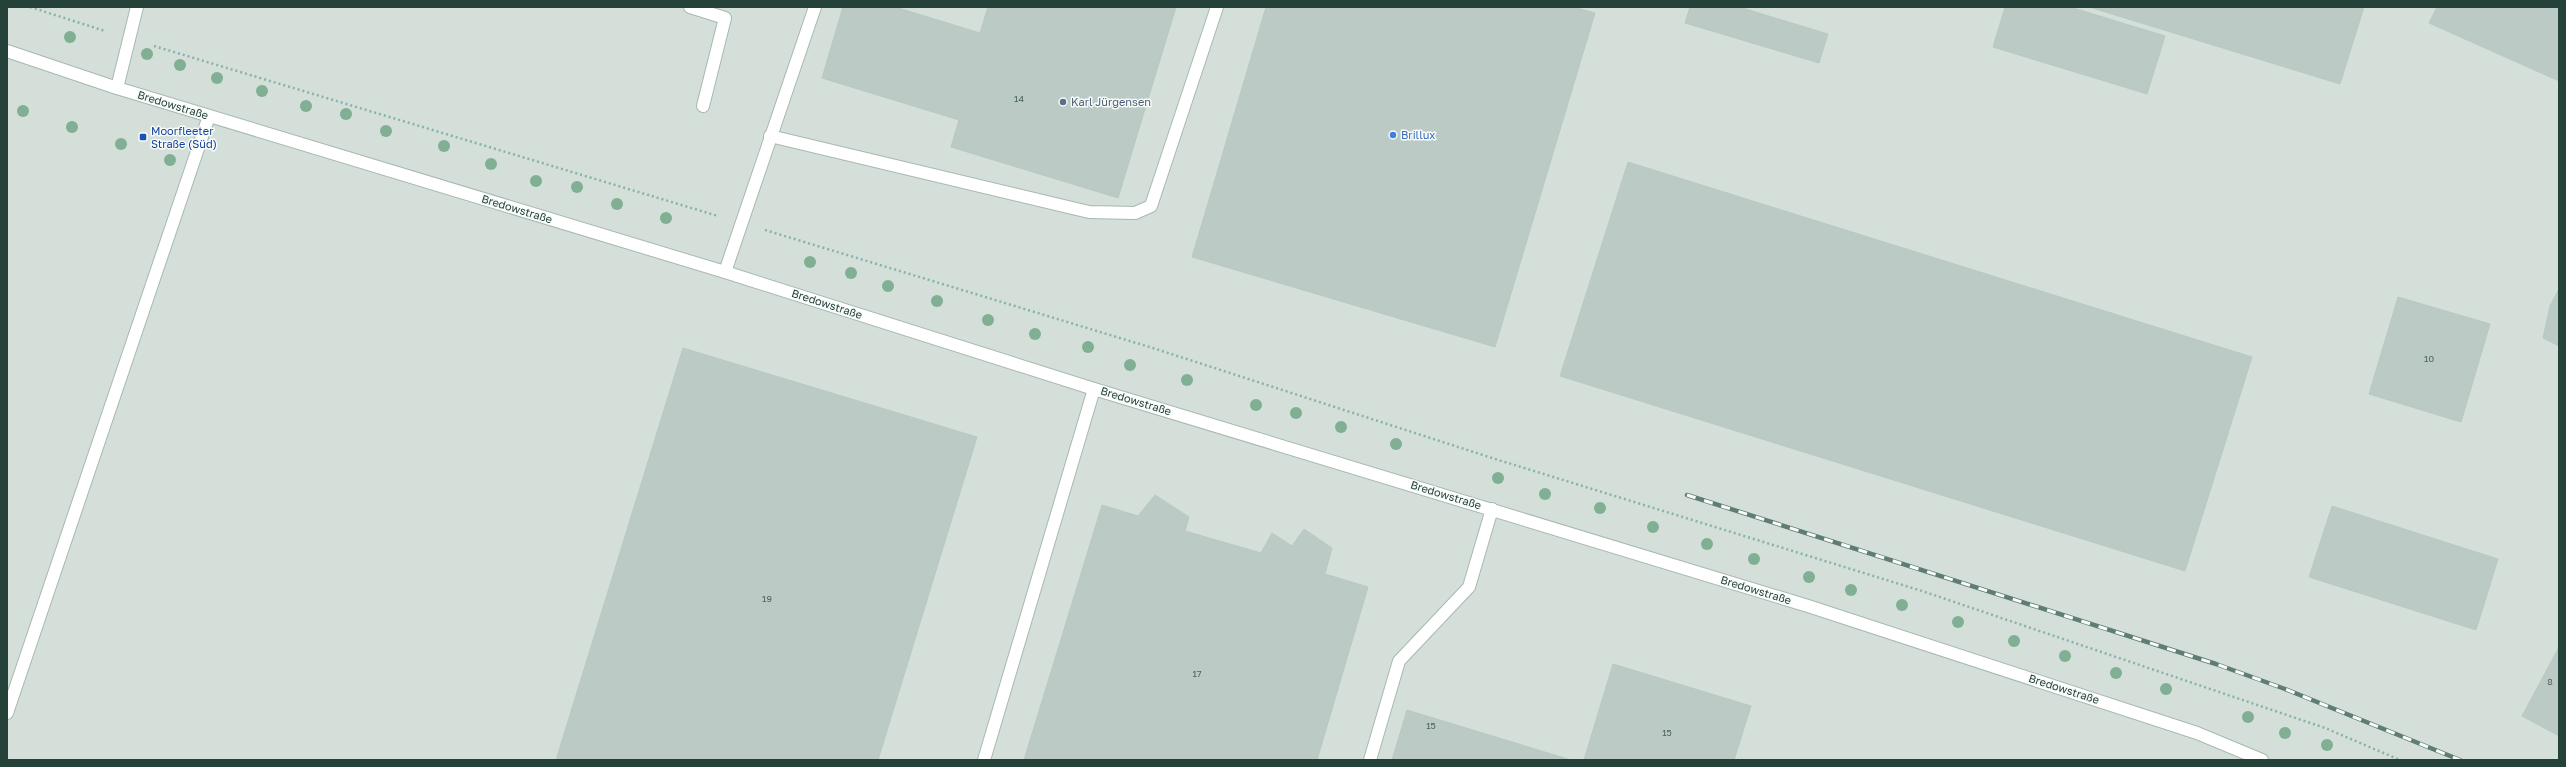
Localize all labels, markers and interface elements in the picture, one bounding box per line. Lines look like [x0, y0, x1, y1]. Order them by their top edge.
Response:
street label: Bredowstraße [136, 88, 210, 121]
house number: 14 [1014, 93, 1024, 104]
place label: Karl Jürgensen [1071, 95, 1151, 108]
marker: Karl Jürgensen [1058, 97, 1068, 107]
place label: Moorfleeter Straße (Süd) [151, 124, 217, 150]
place label: Brillux [1401, 128, 1435, 141]
marker: Brillux [1388, 130, 1398, 140]
marker: Moorfleeter Straße (Süd) [138, 132, 148, 142]
street label: Bredowstraße [480, 192, 554, 225]
street label: Bredowstraße [790, 286, 864, 321]
house number: 10 [2424, 353, 2434, 364]
street label: Bredowstraße [1099, 384, 1173, 417]
street label: Bredowstraße [1409, 478, 1483, 511]
street label: Bredowstraße [1719, 573, 1793, 606]
house number: 19 [762, 593, 772, 604]
house number: 17 [1192, 668, 1202, 679]
street label: Bredowstraße [2027, 671, 2101, 706]
house number: 8 [2547, 676, 2553, 687]
house number: 15 [1426, 720, 1436, 731]
house number: 15 [1662, 727, 1672, 738]

